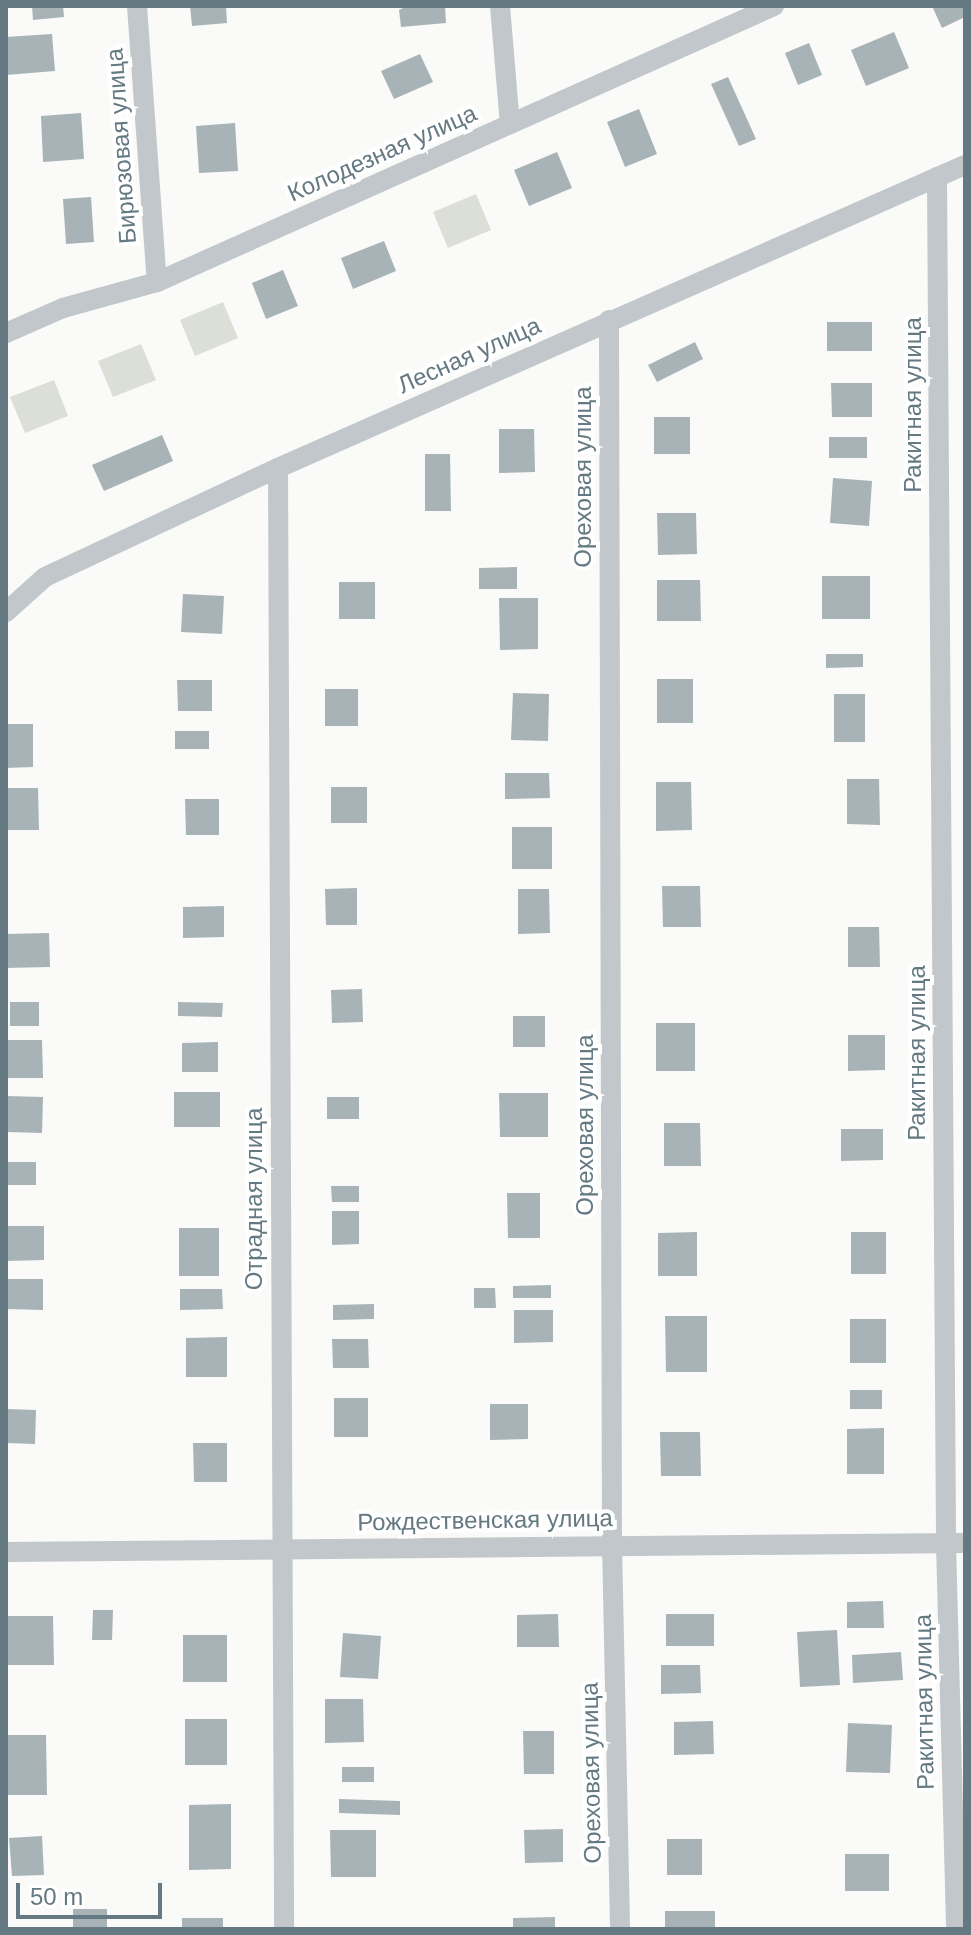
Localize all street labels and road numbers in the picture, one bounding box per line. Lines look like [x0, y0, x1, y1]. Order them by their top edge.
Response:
street label: Бирюзовая улица [100, 47, 142, 245]
street label: Колодезная улица [283, 98, 481, 208]
street label: Лесная улица [393, 311, 545, 399]
street label: Ракитная улица [899, 317, 927, 493]
street label: Ореховая улица [569, 386, 597, 568]
street label: Ракитная улица [903, 965, 931, 1141]
street label: Ореховая улица [571, 1034, 599, 1216]
street label: Отрадная улица [240, 1108, 268, 1290]
street label: Рождественская улица [357, 1503, 613, 1537]
street label: Ракитная улица [908, 1614, 940, 1790]
street label: Ореховая улица [575, 1682, 607, 1864]

